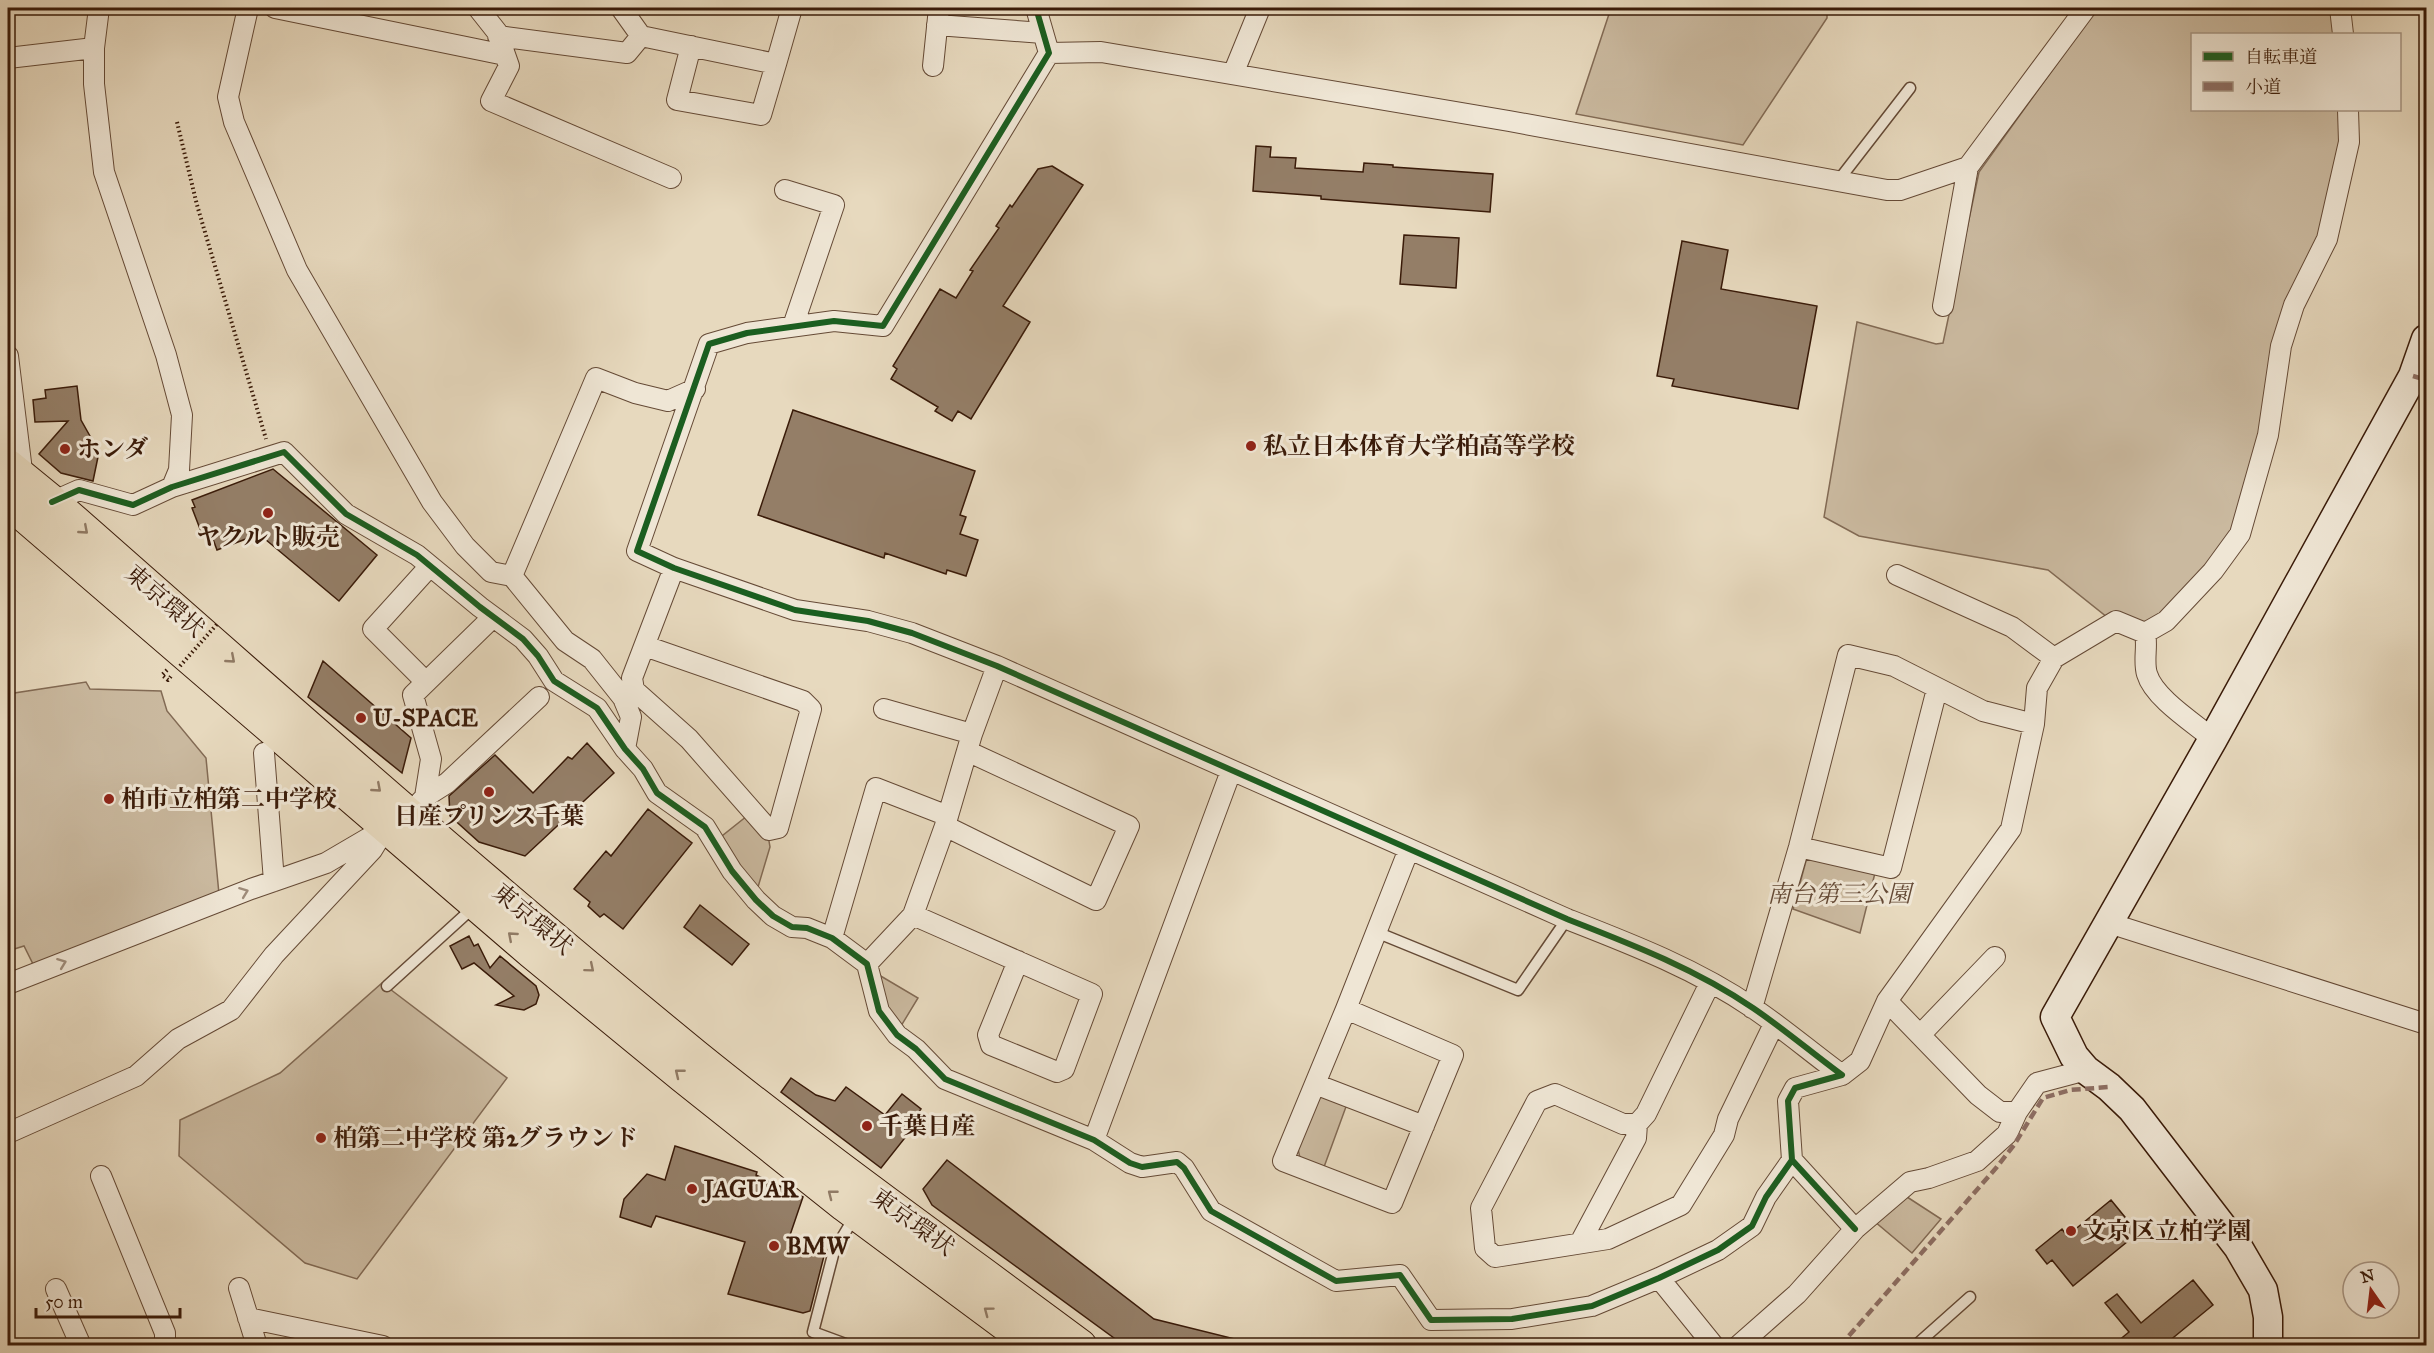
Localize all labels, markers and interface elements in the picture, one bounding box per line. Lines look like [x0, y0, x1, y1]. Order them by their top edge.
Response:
legend [2191, 33, 2401, 111]
text: 自転車道 [2245, 46, 2317, 68]
text: 小道 [2245, 76, 2281, 98]
place label: 私立日本体育大学柏高等学校 [1263, 431, 1575, 461]
place label: ホンダ [77, 434, 148, 464]
marker: 私立日本体育大学柏高等学校 [1244, 439, 1258, 453]
marker: ホンダ [58, 442, 72, 456]
marker: ヤクルト販売 [261, 506, 275, 520]
place label: ヤクルト販売 [196, 522, 340, 552]
one-way arrow [77, 523, 88, 534]
street label: 東京環状 [119, 558, 211, 644]
one-way arrow [224, 652, 235, 663]
place label: U-SPACE [373, 703, 478, 733]
marker: U-SPACE [354, 711, 368, 725]
one-way arrow [371, 781, 381, 792]
place label: 柏市立柏第二中学校 [121, 784, 337, 814]
marker: 日産プリンス千葉 [482, 785, 496, 799]
marker: 柏市立柏第二中学校 [102, 792, 116, 806]
place label: 日産プリンス千葉 [394, 801, 584, 831]
street label: 東京環状 [487, 877, 579, 961]
park label: 南台第三公園 [1767, 879, 1915, 909]
one-way arrow [237, 887, 248, 899]
one-way arrow [508, 932, 519, 943]
one-way arrow [56, 957, 67, 970]
one-way arrow [584, 961, 595, 972]
one-way arrow [675, 1069, 686, 1080]
place label: 千葉日産 [879, 1111, 975, 1141]
marker: 千葉日産 [860, 1119, 874, 1133]
place label: 柏第二中学校 第2グラウンド [333, 1123, 638, 1153]
marker: 柏第二中学校 第2グラウンド [314, 1131, 328, 1145]
place label: JAGUAR [701, 1174, 799, 1204]
marker: JAGUAR [685, 1182, 699, 1196]
street label: 東京環状 [865, 1182, 961, 1262]
one-way arrow [827, 1191, 838, 1202]
place label: 文京区立柏学園 [2083, 1216, 2251, 1246]
marker: 文京区立柏学園 [2064, 1224, 2078, 1238]
place label: BMW [786, 1231, 850, 1261]
marker: BMW [767, 1239, 781, 1253]
north arrow [2341, 1260, 2401, 1320]
text: N [2359, 1265, 2377, 1287]
scale bar [36, 1281, 180, 1319]
text: 50 m [45, 1291, 83, 1313]
one-way arrow [984, 1307, 995, 1318]

